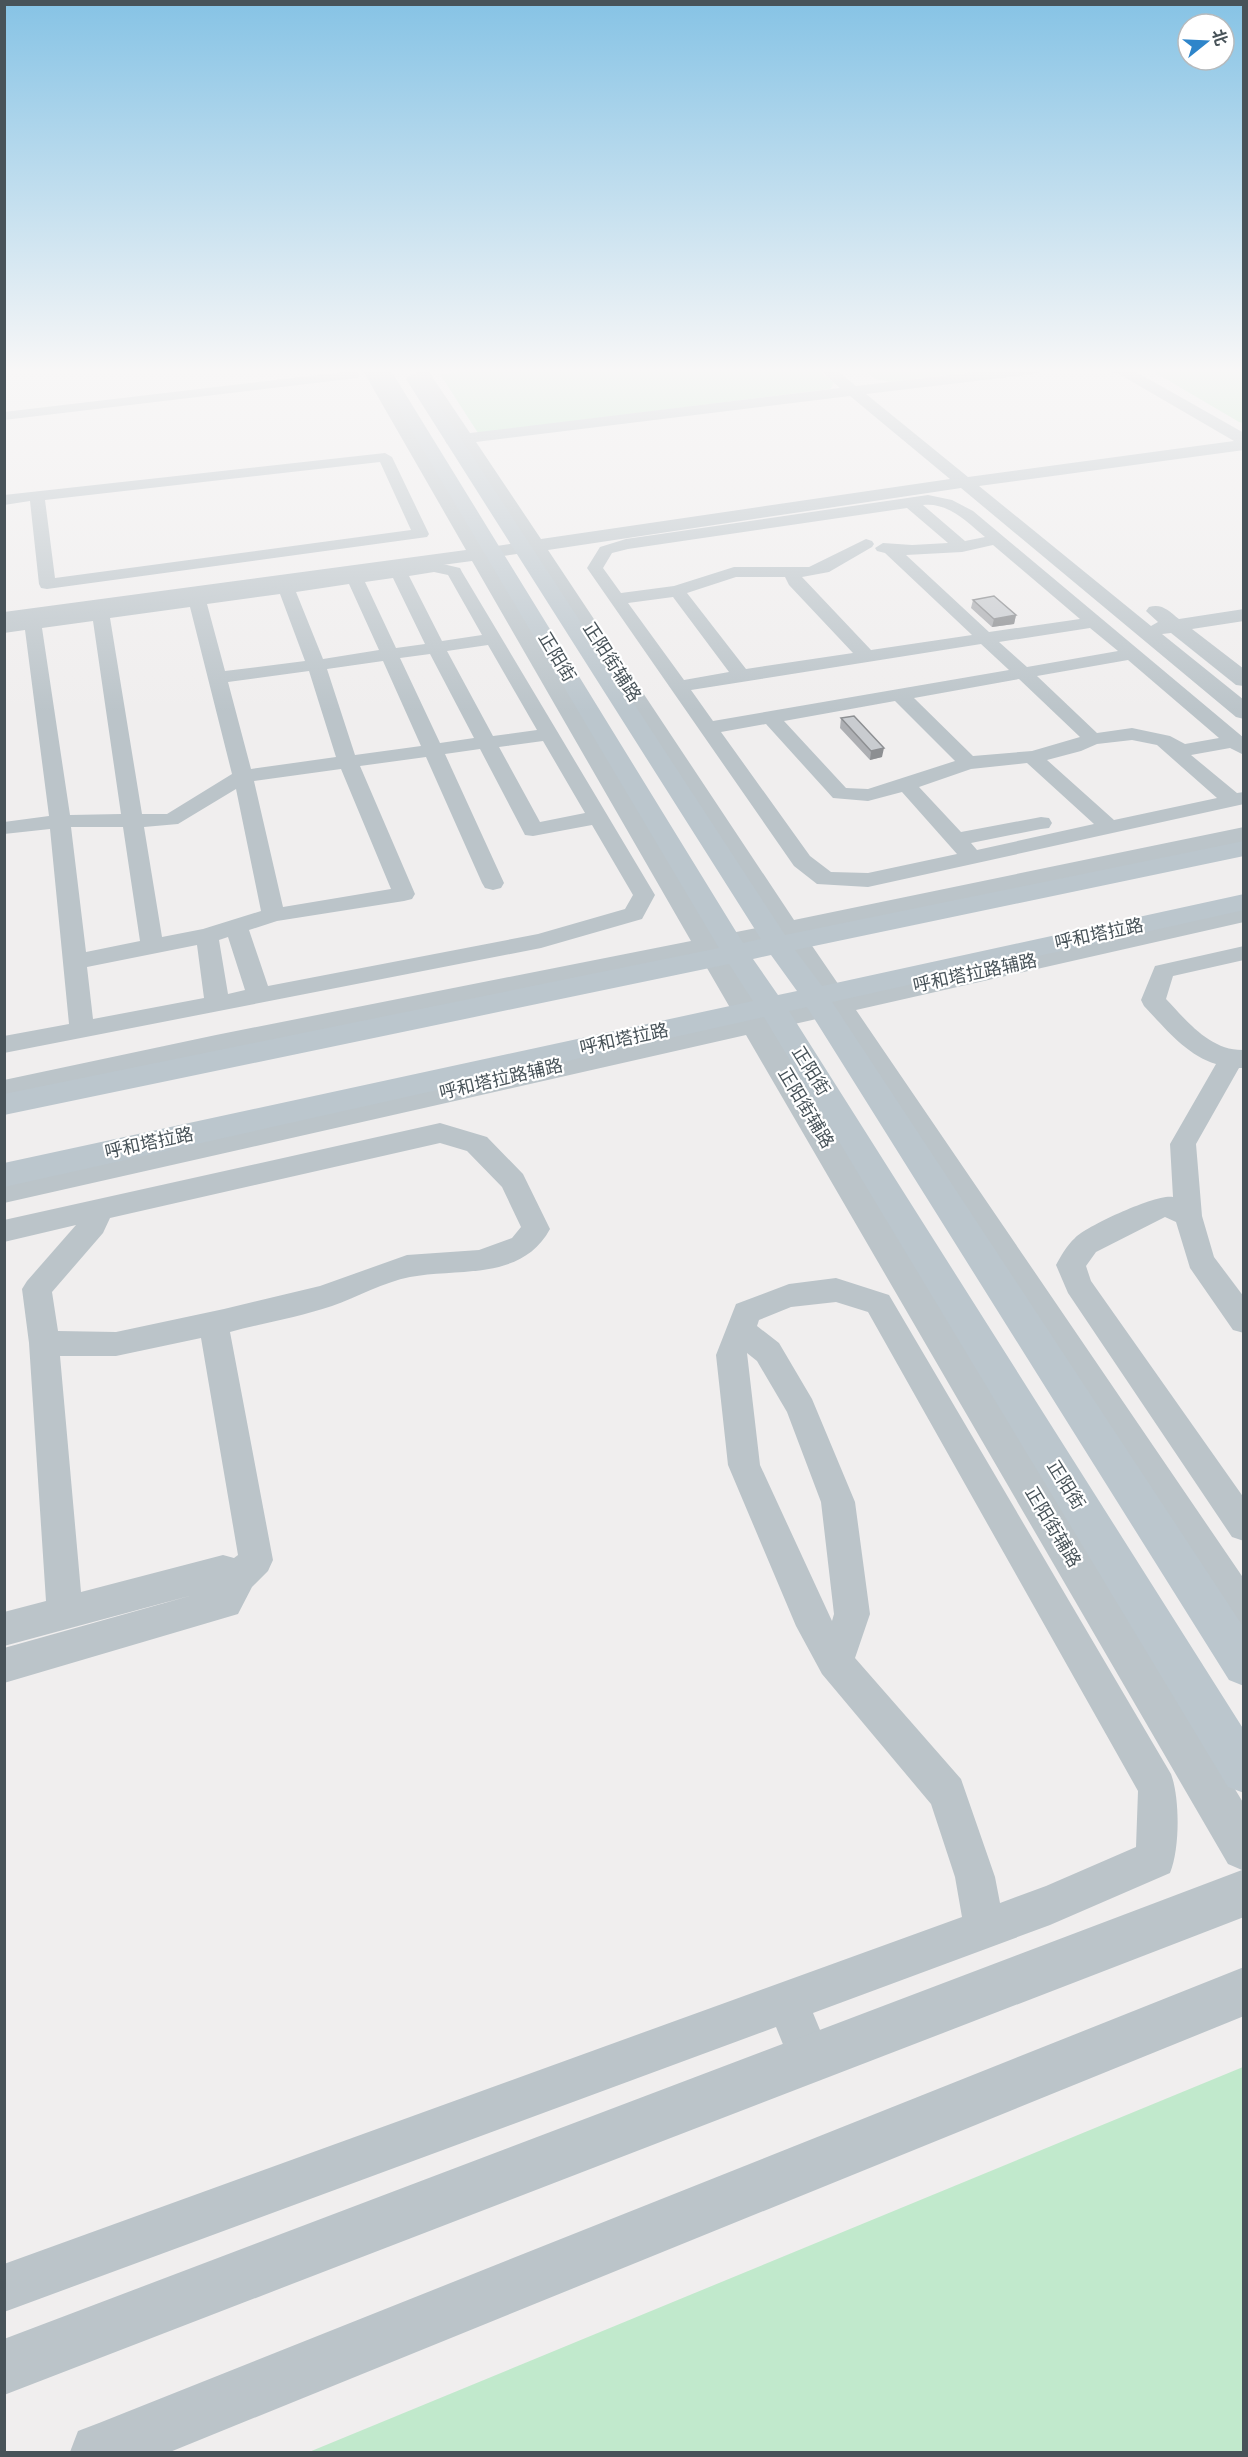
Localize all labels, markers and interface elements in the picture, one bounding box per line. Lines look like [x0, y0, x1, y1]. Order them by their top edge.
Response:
north arrow [1176, 12, 1236, 72]
text: 北 [1208, 27, 1231, 48]
street label: 正阳街辅路 [578, 618, 646, 706]
street label: 正阳街 [534, 628, 580, 686]
street label: 呼和塔拉路 [1053, 914, 1145, 954]
street label: 呼和塔拉路辅路 [911, 949, 1039, 997]
street label: 呼和塔拉路 [578, 1019, 670, 1059]
street label: 正阳街 [787, 1042, 835, 1100]
street label: 呼和塔拉路辅路 [437, 1054, 565, 1104]
street label: 正阳街辅路 [773, 1064, 839, 1152]
street label: 呼和塔拉路 [103, 1123, 195, 1163]
street label: 正阳街 [1042, 1456, 1090, 1514]
street label: 正阳街辅路 [1020, 1483, 1086, 1571]

